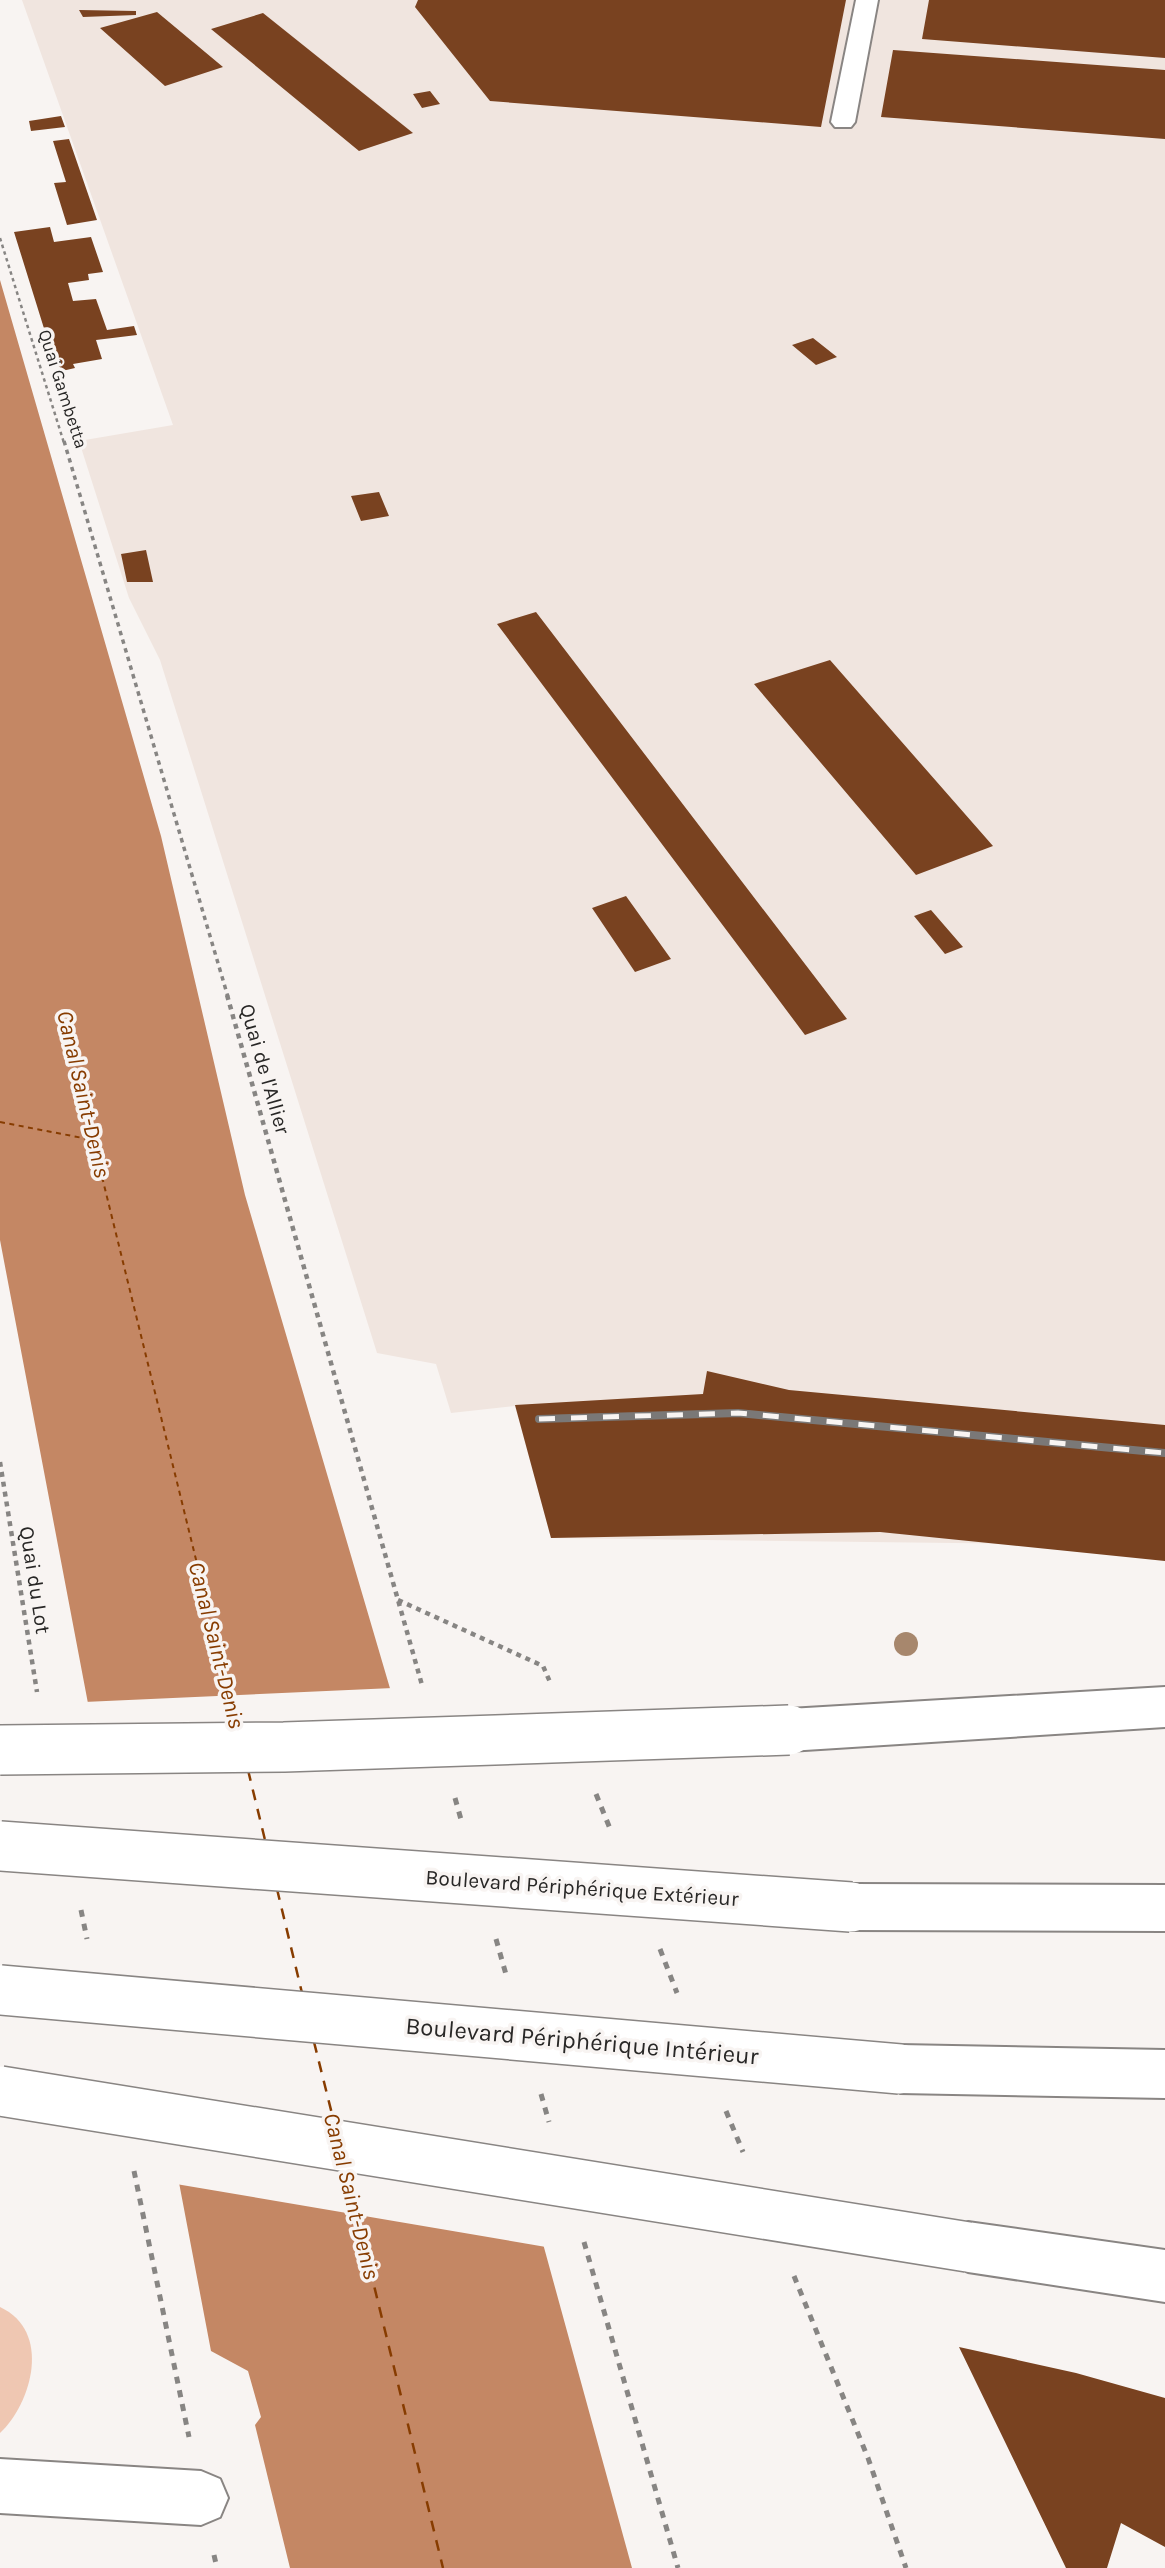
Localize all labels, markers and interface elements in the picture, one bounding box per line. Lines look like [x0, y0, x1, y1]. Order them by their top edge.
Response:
street label: Quai Gambetta [33, 327, 93, 451]
street label: Quai de l'Allier [235, 1001, 295, 1137]
water label: Canal Saint-Denis [51, 1008, 116, 1180]
street label: Quai du Lot [15, 1525, 55, 1636]
water label: Canal Saint-Denis [183, 1559, 250, 1731]
street label: Boulevard Périphérique Extérieur [425, 1865, 740, 1911]
street label: Boulevard Périphérique Intérieur [404, 2012, 760, 2070]
water label: Canal Saint-Denis [318, 2110, 385, 2282]

